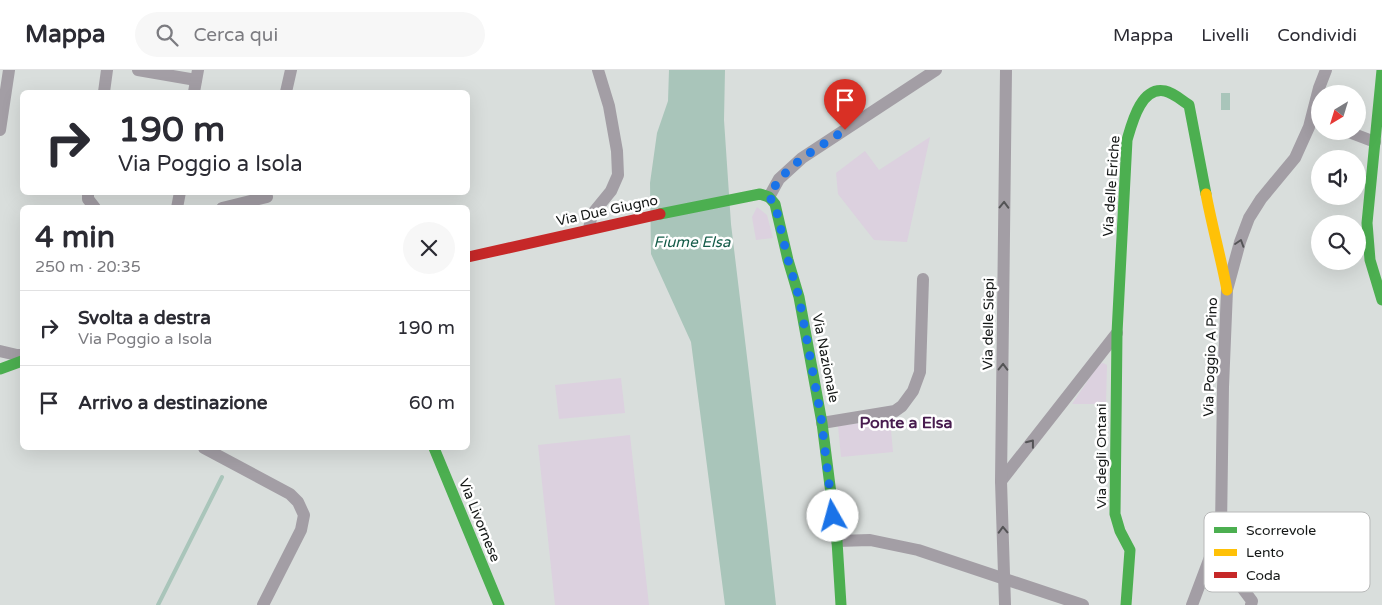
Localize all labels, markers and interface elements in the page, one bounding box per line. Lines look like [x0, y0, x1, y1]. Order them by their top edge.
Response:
search box [135, 12, 485, 57]
text: Mappa [25, 20, 105, 49]
icon: search [153, 21, 181, 49]
text: Cerca qui [193, 24, 278, 46]
text: Mappa [1113, 24, 1173, 46]
text: Livelli [1201, 24, 1249, 46]
text: Condividi [1277, 24, 1357, 46]
pin [824, 79, 866, 130]
north arrow [1311, 85, 1366, 140]
map controls [1311, 85, 1366, 270]
icon: arrive [831, 86, 859, 114]
text: 190 m [118, 109, 225, 151]
icon: right [35, 110, 100, 175]
street label: Via delle Eriche [1099, 135, 1124, 237]
button: sound [1311, 150, 1366, 205]
text: Via Poggio a Isola [118, 151, 303, 177]
street label: Via Due Giugno [555, 191, 660, 230]
one-way arrow [999, 200, 1009, 208]
button: search [1311, 215, 1366, 270]
text: 4 min [35, 219, 115, 256]
button: close [403, 222, 455, 274]
water label: Fiume Elsa [654, 233, 731, 251]
one-way arrow [1234, 239, 1244, 248]
text: 250 m · 20:35 [35, 257, 141, 277]
street label: Via delle Siepi [979, 278, 998, 370]
street label: Via Poggio A Pino [1200, 297, 1221, 417]
text: Svolta a destra [78, 307, 211, 329]
street label: Via Nazionale [809, 312, 842, 404]
icon: right [35, 314, 63, 342]
text: 190 m [397, 317, 455, 339]
text: Via Poggio a Isola [78, 329, 212, 349]
one-way arrow [997, 363, 1008, 371]
icon: arrive [35, 389, 63, 417]
text: Arrivo a destinazione [78, 392, 268, 414]
text: 60 m [409, 392, 455, 414]
street label: Via degli Ontani [1093, 403, 1110, 509]
district label: Ponte a Elsa [859, 413, 953, 433]
one-way arrow [1026, 440, 1034, 449]
street label: Via Livornese [455, 476, 504, 564]
position arrow [806, 489, 858, 541]
legend [1204, 512, 1370, 592]
text: Scorrevole [1246, 522, 1316, 539]
one-way arrow [998, 525, 1008, 533]
text: Lento [1246, 544, 1284, 561]
text: Coda [1246, 567, 1281, 584]

